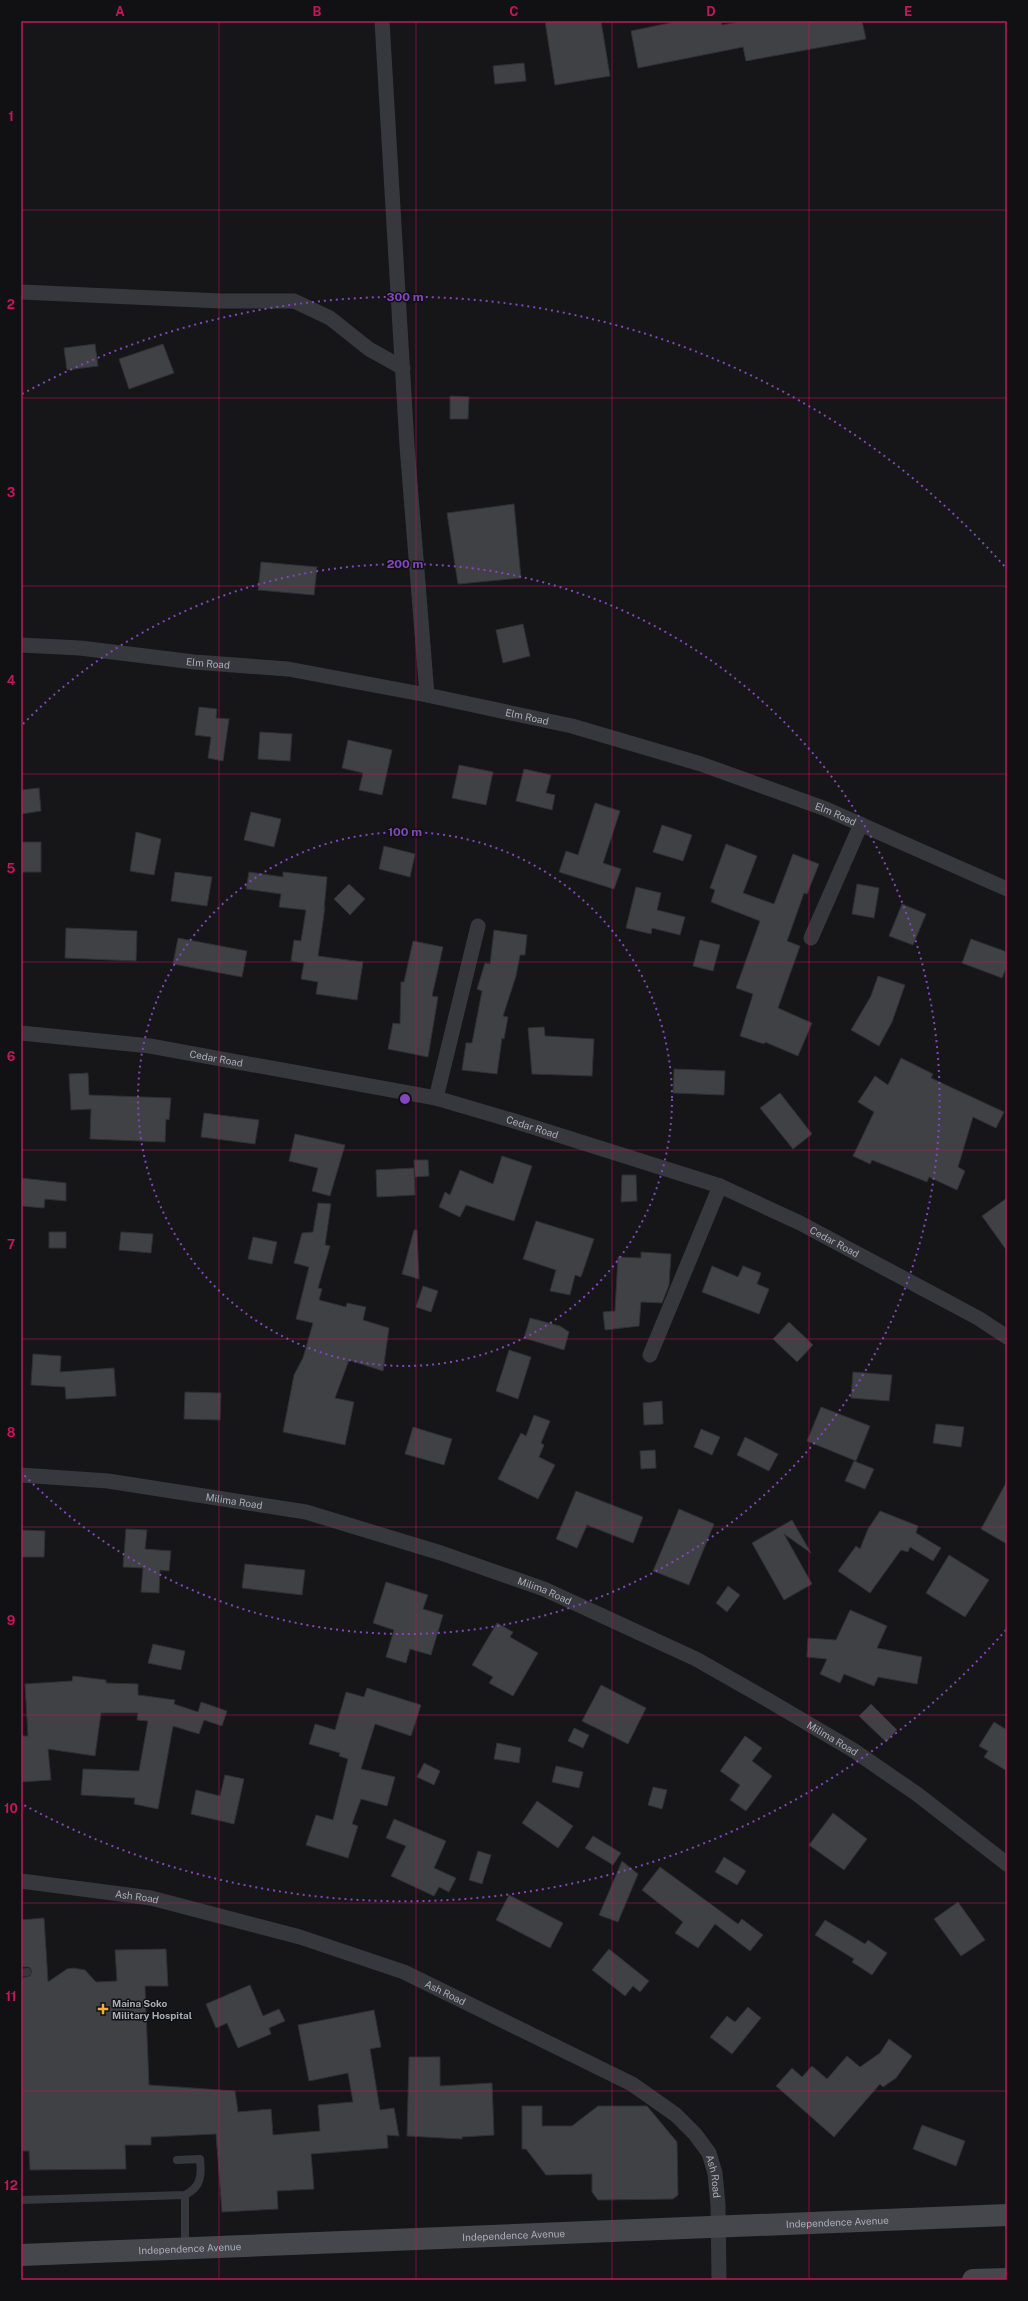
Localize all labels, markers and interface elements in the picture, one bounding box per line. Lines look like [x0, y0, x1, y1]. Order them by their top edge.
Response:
text: A [115, 4, 125, 19]
text: B [313, 4, 322, 19]
text: C [509, 4, 519, 19]
text: D [706, 4, 716, 19]
text: E [904, 4, 912, 19]
text: 1 [8, 109, 14, 124]
text: 300 m [387, 290, 424, 304]
text: 2 [7, 297, 15, 312]
text: 3 [7, 485, 16, 500]
text: 200 m [387, 557, 423, 571]
street label: Elm Road [185, 655, 230, 671]
text: 4 [7, 673, 16, 688]
street label: Elm Road [504, 706, 550, 727]
street label: Elm Road [813, 800, 858, 828]
text: 100 m [388, 825, 422, 839]
text: 5 [7, 861, 16, 876]
street label: Cedar Road [189, 1047, 244, 1069]
text: 6 [7, 1049, 16, 1064]
centre of rings [398, 1092, 412, 1106]
street label: Cedar Road [505, 1113, 560, 1141]
street label: Cedar Road [808, 1223, 861, 1259]
text: 7 [7, 1237, 15, 1252]
text: 8 [7, 1425, 16, 1440]
street label: Milima Road [205, 1490, 263, 1511]
street label: Milima Road [516, 1574, 574, 1607]
text: 9 [7, 1613, 15, 1628]
street label: Milima Road [805, 1718, 861, 1758]
text: 10 [4, 1801, 18, 1816]
street label: Ash Road [114, 1887, 160, 1906]
street label: Ash Road [423, 1977, 468, 2007]
text: 11 [5, 1989, 17, 2004]
place label: Maina Soko Military Hospital [112, 1997, 192, 2021]
marker: Maina Soko Military Hospital [97, 2003, 109, 2015]
street label: Ash Road [704, 2153, 723, 2198]
text: 12 [4, 2178, 18, 2193]
street label: Independence Avenue [786, 2214, 889, 2230]
street label: Independence Avenue [462, 2227, 566, 2243]
street label: Independence Avenue [138, 2240, 242, 2256]

